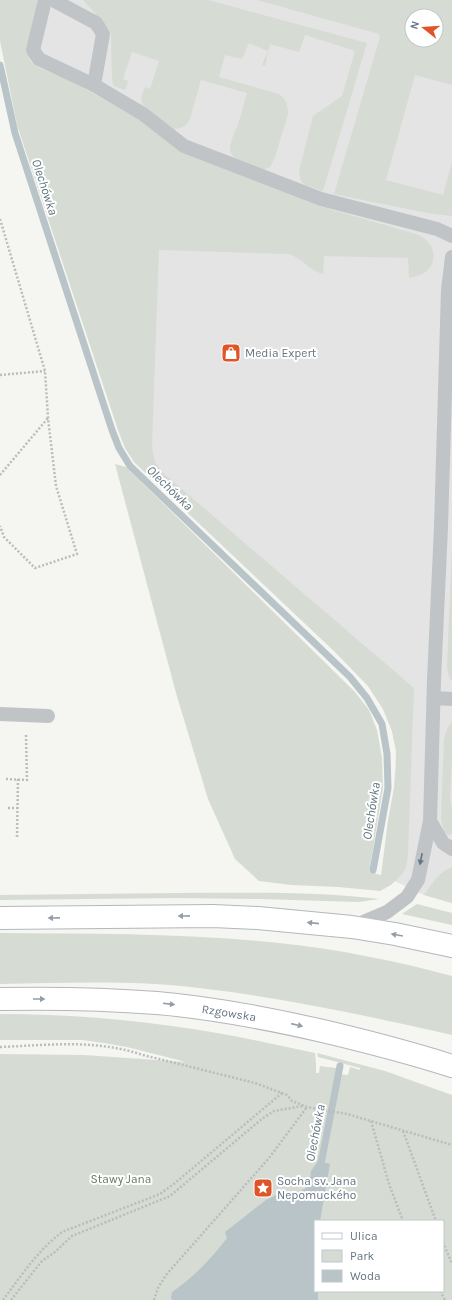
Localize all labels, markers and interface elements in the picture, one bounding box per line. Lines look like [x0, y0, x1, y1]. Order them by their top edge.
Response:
north arrow [404, 8, 444, 48]
text: N [408, 20, 422, 31]
water label: Olechówka [29, 157, 61, 217]
shop icon: Media Expert [220, 342, 242, 364]
place label: Media Expert [245, 346, 317, 360]
water label: Olechówka [144, 462, 196, 514]
water label: Olechówka [359, 781, 383, 841]
one-way arrow [418, 853, 424, 865]
one-way arrow [177, 913, 190, 919]
one-way arrow [47, 915, 60, 921]
one-way arrow [307, 920, 319, 927]
one-way arrow [391, 931, 403, 937]
one-way arrow [33, 996, 46, 1002]
one-way arrow [163, 1001, 175, 1007]
street label: Rzgowska [201, 1002, 257, 1024]
one-way arrow [291, 1023, 303, 1029]
water label: Olechówka [302, 1103, 328, 1163]
park label: Stawy Jana [91, 1172, 151, 1186]
place label: Socha sv. Jana Nepomuckého [277, 1174, 356, 1202]
place icon: Socha sv. Jana Nepomuckého [252, 1177, 274, 1199]
legend [314, 1220, 444, 1292]
text: Ulica [350, 1229, 378, 1243]
text: Park [350, 1249, 375, 1263]
text: Woda [350, 1269, 381, 1283]

